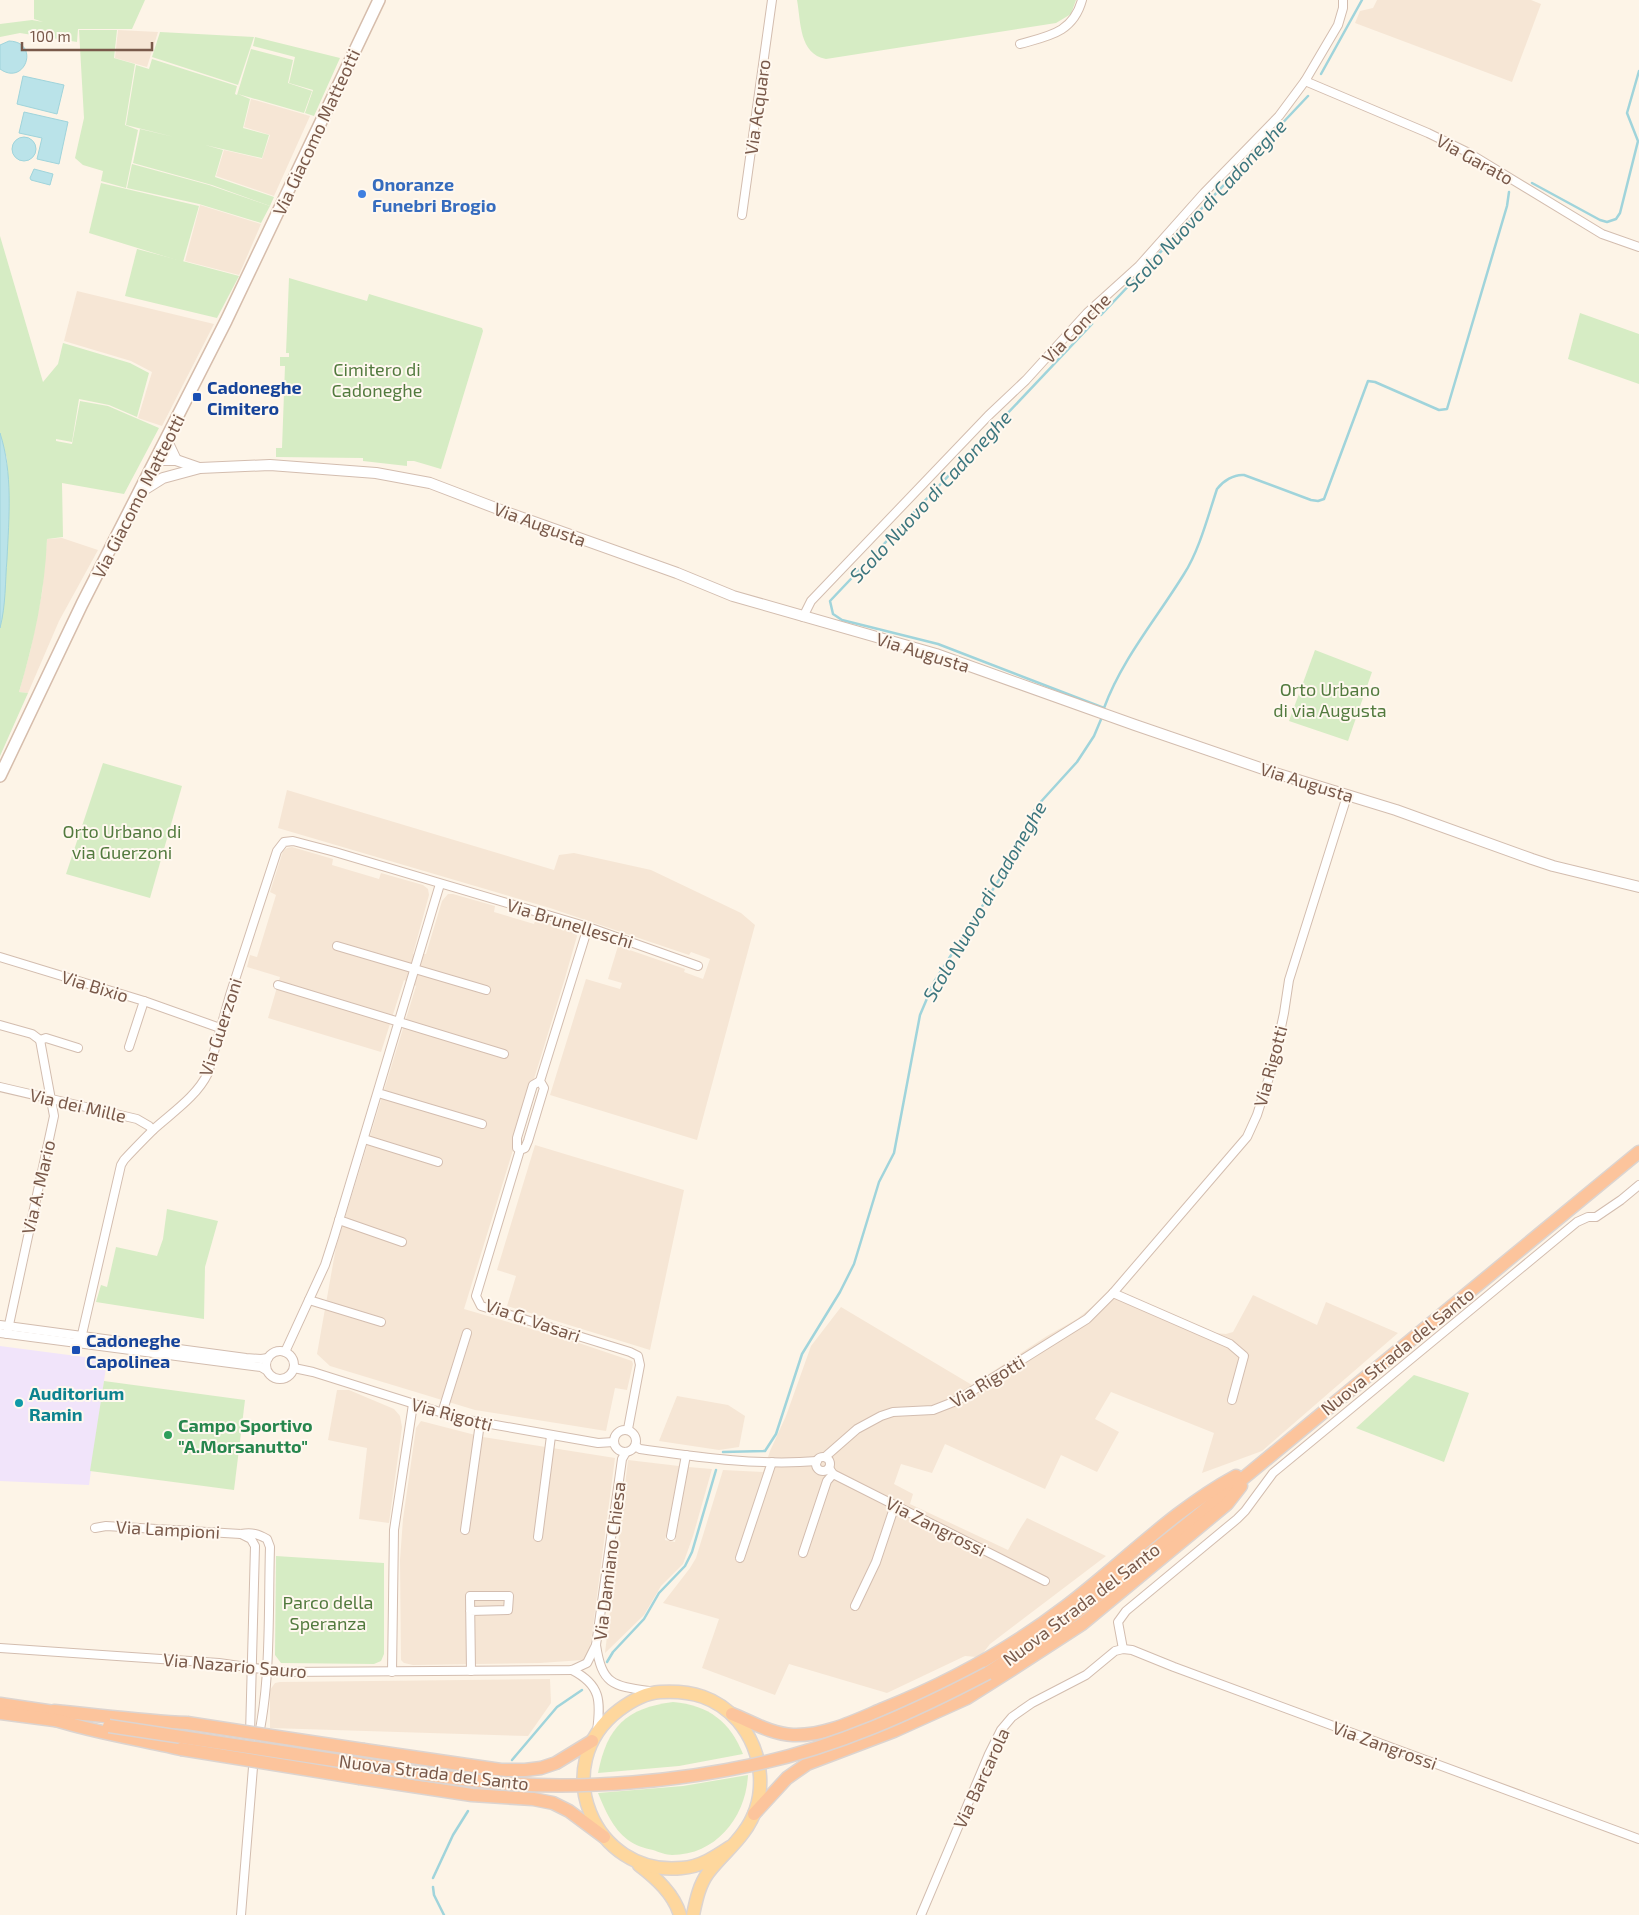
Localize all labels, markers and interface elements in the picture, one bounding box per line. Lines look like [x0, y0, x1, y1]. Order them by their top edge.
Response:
scale bar [22, 20, 152, 52]
text: 100 m [30, 27, 71, 45]
street label: Via Giacomo Matteotti [268, 45, 364, 219]
street label: Via Acquaro [739, 58, 775, 156]
water label: Scolo Nuovo di Cadoneghe [1119, 114, 1291, 296]
street label: Via Garato [1433, 129, 1517, 189]
place label: Onoranze Funebri Brogio [372, 173, 496, 216]
marker: Onoranze Funebri Brogio [356, 188, 368, 200]
street label: Via Conche [1037, 288, 1115, 368]
park label: Cimitero di Cadoneghe [332, 358, 422, 401]
place label: Cadoneghe Cimitero [207, 376, 302, 419]
marker: Cadoneghe Cimitero [191, 391, 203, 403]
water label: Scolo Nuovo di Cadoneghe [844, 405, 1016, 587]
street label: Via Giacomo Matteotti [87, 410, 189, 582]
street label: Via Augusta [491, 497, 589, 551]
street label: Via Augusta [874, 627, 972, 677]
park label: Orto Urbano di via Augusta [1273, 678, 1387, 721]
street label: Via Augusta [1258, 757, 1356, 807]
water label: Scolo Nuovo di Cadoneghe [917, 797, 1051, 1005]
park label: Orto Urbano di via Guerzoni [62, 820, 182, 863]
street label: Via Brunelleschi [504, 893, 636, 953]
street label: Via Bixio [59, 965, 131, 1007]
street label: Via Guerzoni [194, 975, 246, 1079]
street label: Via Rigotti [1249, 1023, 1291, 1109]
street label: Via dei Mille [28, 1083, 128, 1127]
street label: Via A. Mario [17, 1138, 59, 1236]
street label: Nuova Strada del Santo [1316, 1282, 1478, 1420]
street label: Via G. Vasari [482, 1293, 584, 1347]
place label: Cadoneghe Capolinea [86, 1329, 181, 1372]
marker: Cadoneghe Capolinea [70, 1344, 82, 1356]
street label: Via Rigotti [946, 1350, 1028, 1412]
place label: Auditorium Ramin [29, 1382, 124, 1425]
street label: Via Rigotti [409, 1393, 495, 1435]
marker: Auditorium Ramin [13, 1397, 25, 1409]
place label: Campo Sportivo "A.Morsanutto" [178, 1414, 313, 1457]
marker: Campo Sportivo "A.Morsanutto" [162, 1429, 174, 1441]
street label: Via Damiano Chiesa [588, 1480, 630, 1642]
street label: Via Zangrossi [882, 1491, 990, 1561]
street label: Via Lampioni [115, 1515, 221, 1543]
street label: Nuova Strada del Santo [998, 1538, 1164, 1670]
park label: Parco della Speranza [283, 1591, 373, 1634]
street label: Via Nazario Sauro [162, 1648, 308, 1682]
street label: Via Zangrossi [1330, 1716, 1440, 1774]
street label: Via Barcarola [948, 1724, 1014, 1832]
street label: Nuova Strada del Santo [338, 1749, 530, 1795]

